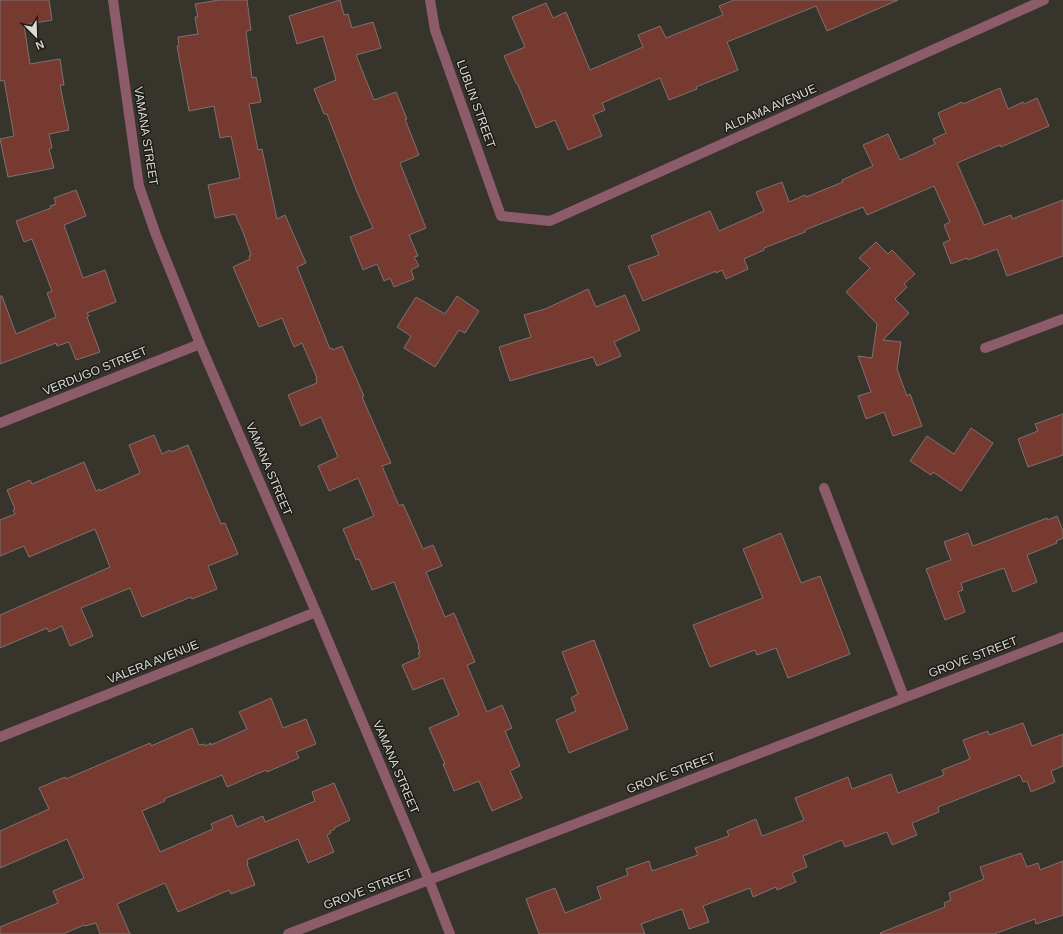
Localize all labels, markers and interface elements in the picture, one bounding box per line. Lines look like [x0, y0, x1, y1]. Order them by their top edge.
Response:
north arrow [16, 16, 56, 56]
text: N [34, 38, 46, 52]
street label: LUBLIN STREET [454, 58, 499, 151]
street label: ALDAMA AVENUE [722, 81, 818, 135]
street label: VAMANA STREET [131, 86, 161, 187]
street label: VERDUGO STREET [41, 343, 150, 398]
street label: VAMANA STREET [243, 420, 295, 518]
street label: GROVE STREET [927, 633, 1020, 680]
street label: VALERA AVENUE [105, 637, 201, 687]
street label: VAMANA STREET [370, 718, 422, 816]
street label: GROVE STREET [625, 749, 718, 796]
street label: GROVE STREET [322, 865, 415, 912]

